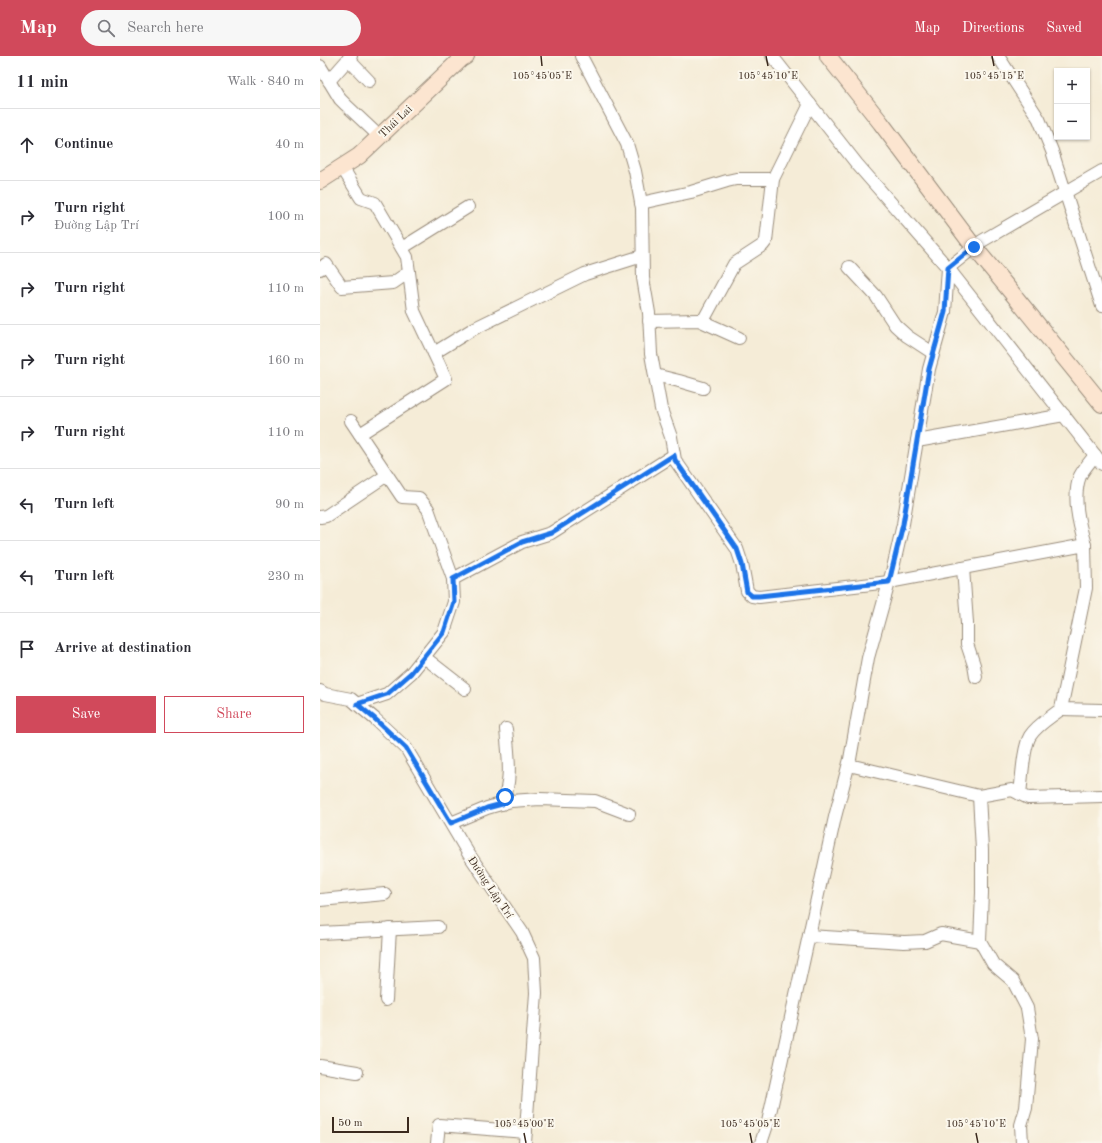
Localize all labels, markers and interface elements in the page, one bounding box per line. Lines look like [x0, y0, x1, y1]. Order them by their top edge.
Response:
search box [81, 10, 361, 46]
icon: search [95, 17, 117, 39]
text: Map [20, 19, 57, 38]
text: Search here [127, 21, 204, 36]
text: Map [914, 21, 940, 35]
text: Directions [962, 21, 1024, 35]
text: Saved [1046, 21, 1082, 35]
map controls [1054, 68, 1090, 140]
button: + [1054, 68, 1090, 104]
text: 105°45'05"E [512, 71, 572, 81]
text: 105°45'10"E [738, 71, 798, 81]
text: 105°45'15"E [964, 71, 1024, 81]
text: 11 min [16, 74, 69, 91]
text: Walk · 840 m [227, 75, 304, 88]
street label: Thái Lai [377, 104, 415, 140]
button: − [1054, 104, 1090, 140]
icon: ahead [16, 134, 38, 156]
text: Continue [54, 137, 113, 152]
text: 40 m [275, 138, 304, 151]
text: Turn right [54, 201, 125, 216]
icon: right [16, 206, 38, 228]
text: 100 m [267, 210, 304, 223]
text: Đường Lập Trí [54, 219, 139, 232]
route end [965, 238, 983, 256]
icon: right [16, 278, 38, 300]
text: Turn right [54, 281, 125, 296]
text: 110 m [267, 282, 304, 295]
icon: right [16, 350, 38, 372]
text: Turn right [54, 353, 125, 368]
text: 160 m [267, 354, 304, 367]
icon: right [16, 422, 38, 444]
text: Turn right [54, 425, 125, 440]
text: 110 m [267, 426, 304, 439]
icon: left [16, 494, 38, 516]
text: Turn left [54, 497, 114, 512]
text: 90 m [275, 498, 304, 511]
icon: left [16, 566, 38, 588]
text: Turn left [54, 569, 114, 584]
text: 230 m [267, 570, 304, 583]
icon: arrive [16, 638, 38, 660]
text: Arrive at destination [54, 641, 192, 656]
button: Save [16, 696, 156, 733]
button: Share [164, 696, 304, 733]
route start [496, 788, 514, 806]
street label: Đường Lập Trí [465, 855, 515, 921]
scale bar [332, 1115, 409, 1134]
text: 50 m [338, 1118, 363, 1129]
text: 105°45'00"E [494, 1119, 554, 1129]
text: 105°45'05"E [720, 1119, 780, 1129]
text: 105°45'10"E [946, 1119, 1006, 1129]

